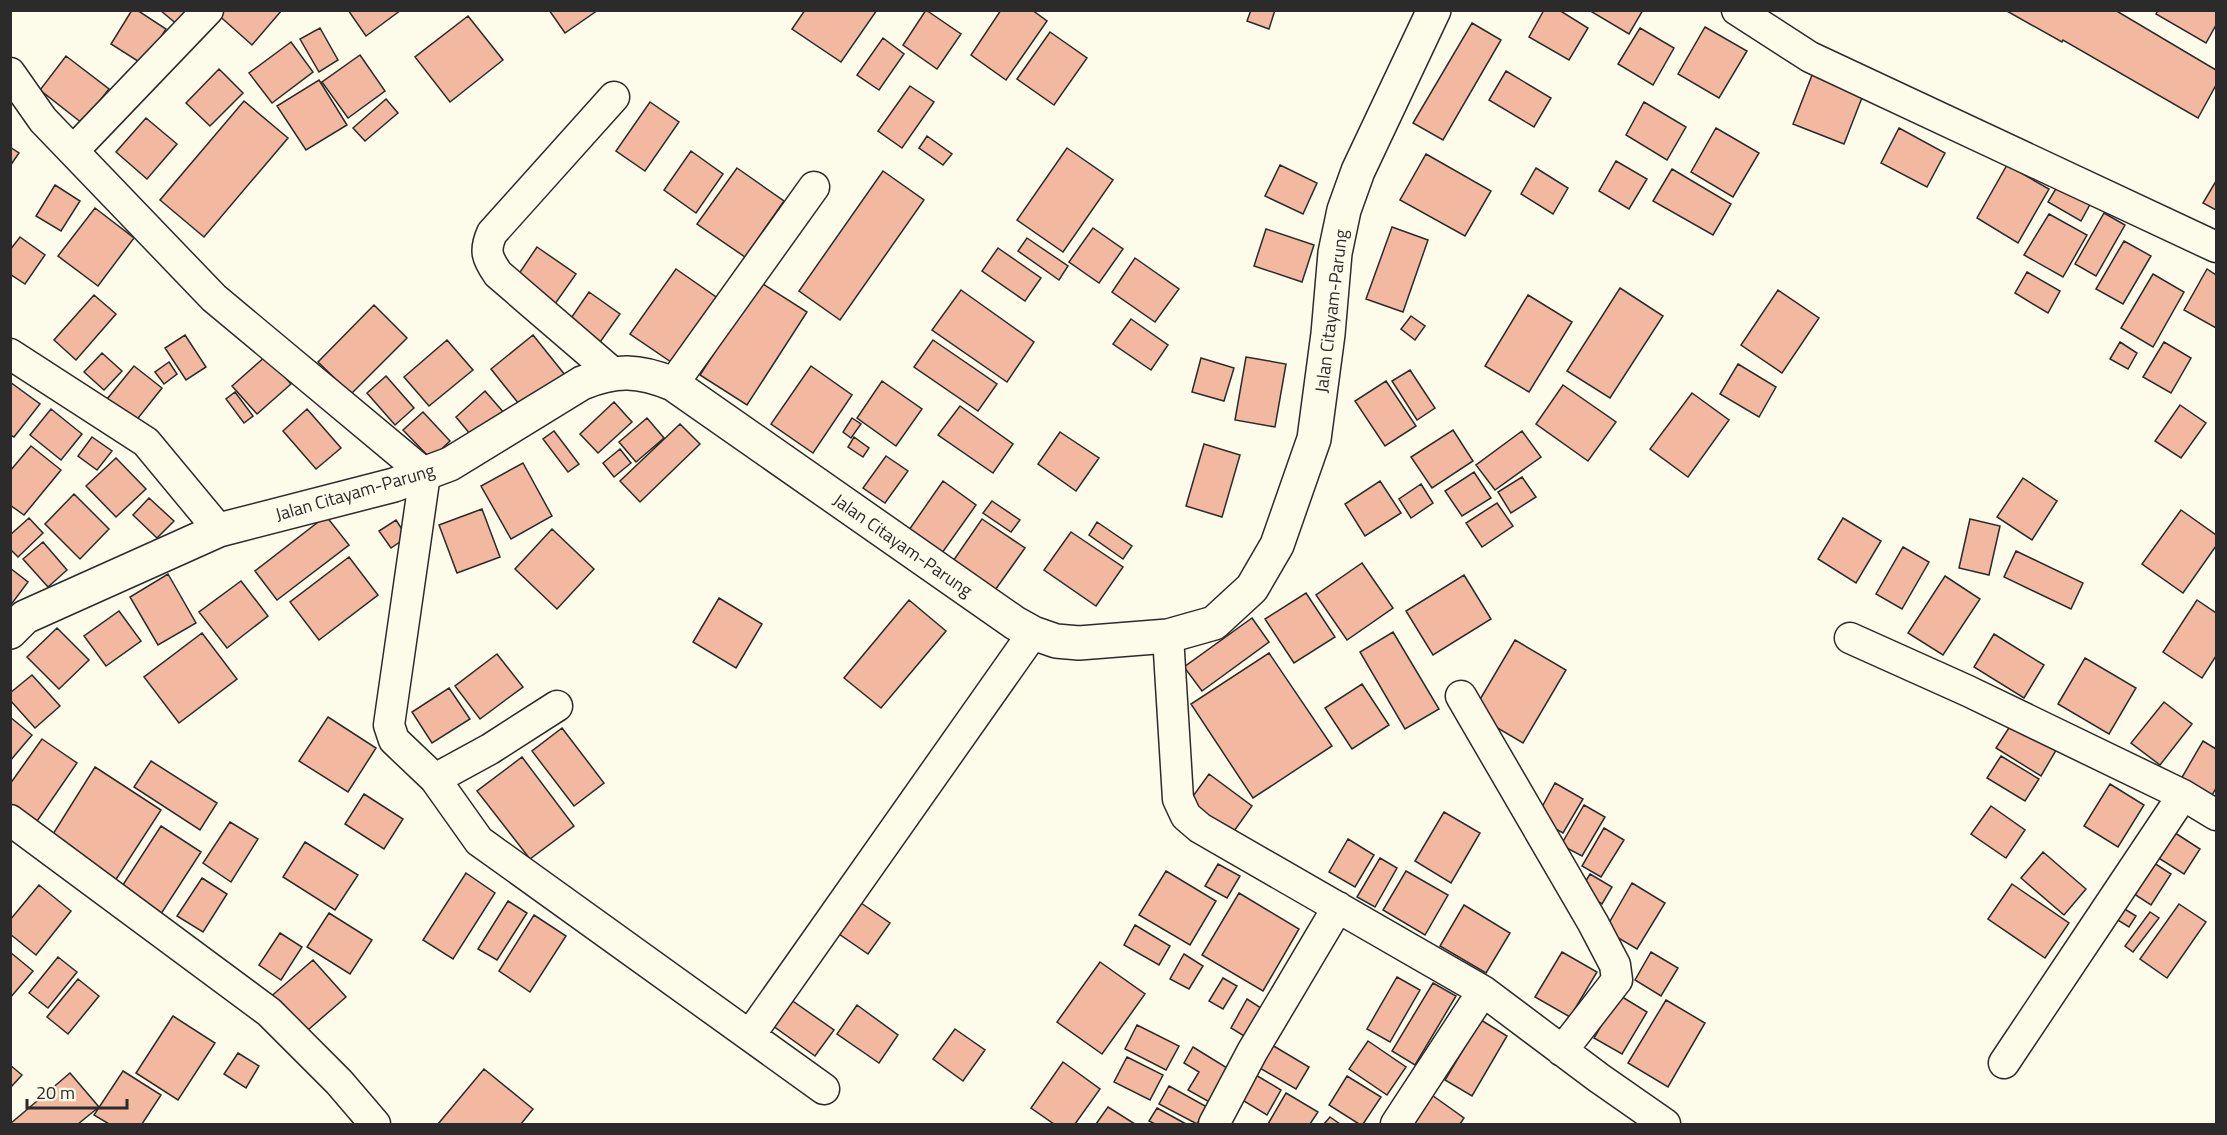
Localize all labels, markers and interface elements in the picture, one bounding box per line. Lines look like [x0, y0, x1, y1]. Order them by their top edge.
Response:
street label: Jalan Citayam-Parung [1308, 228, 1354, 394]
street label: Jalan Citayam-Parung [272, 456, 438, 528]
street label: Jalan Citayam-Parung [828, 487, 978, 603]
scale bar [27, 1072, 128, 1110]
text: 20 m [36, 1079, 75, 1106]

